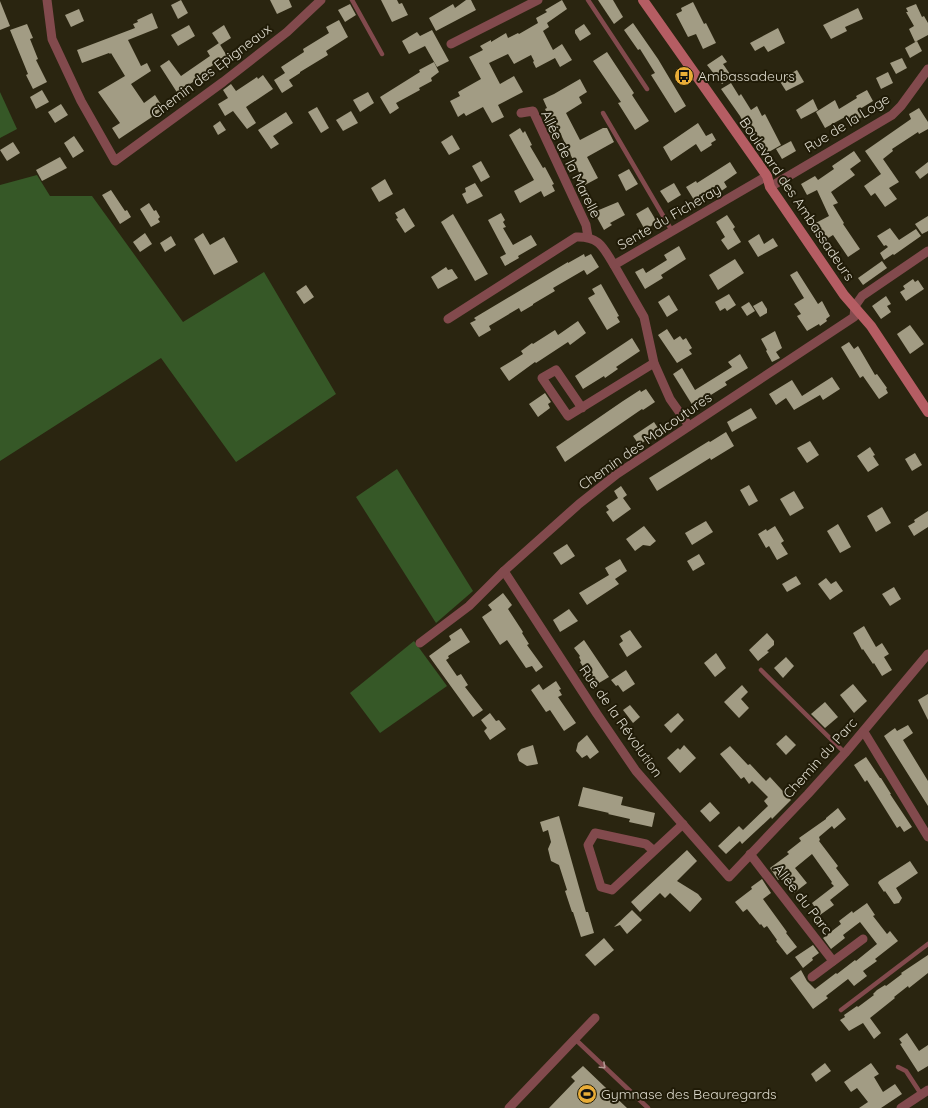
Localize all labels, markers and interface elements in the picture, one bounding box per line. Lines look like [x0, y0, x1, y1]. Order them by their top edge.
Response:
street label: Chemin des Epigneaux [147, 20, 275, 122]
bus stop icon: Ambassadeurs [673, 65, 695, 87]
place label: Ambassadeurs [698, 67, 795, 85]
street label: Rue de la Loge [801, 90, 893, 156]
street label: Allée de la Marelle [537, 107, 605, 221]
street label: Boulevard des Ambassadeurs [735, 114, 859, 284]
street label: Sente du Ficheray [614, 180, 724, 254]
street label: Chemin des Malcoutures [575, 388, 715, 494]
street label: Rue de la Révolution [575, 661, 667, 781]
street label: Chemin du Parc [779, 714, 861, 802]
street label: Allée du Parc [770, 860, 836, 938]
one-way arrow [598, 1061, 606, 1069]
sports icon: Gymnase des Beauregards [576, 1083, 598, 1105]
place label: Gymnase des Beauregards [601, 1085, 777, 1103]

